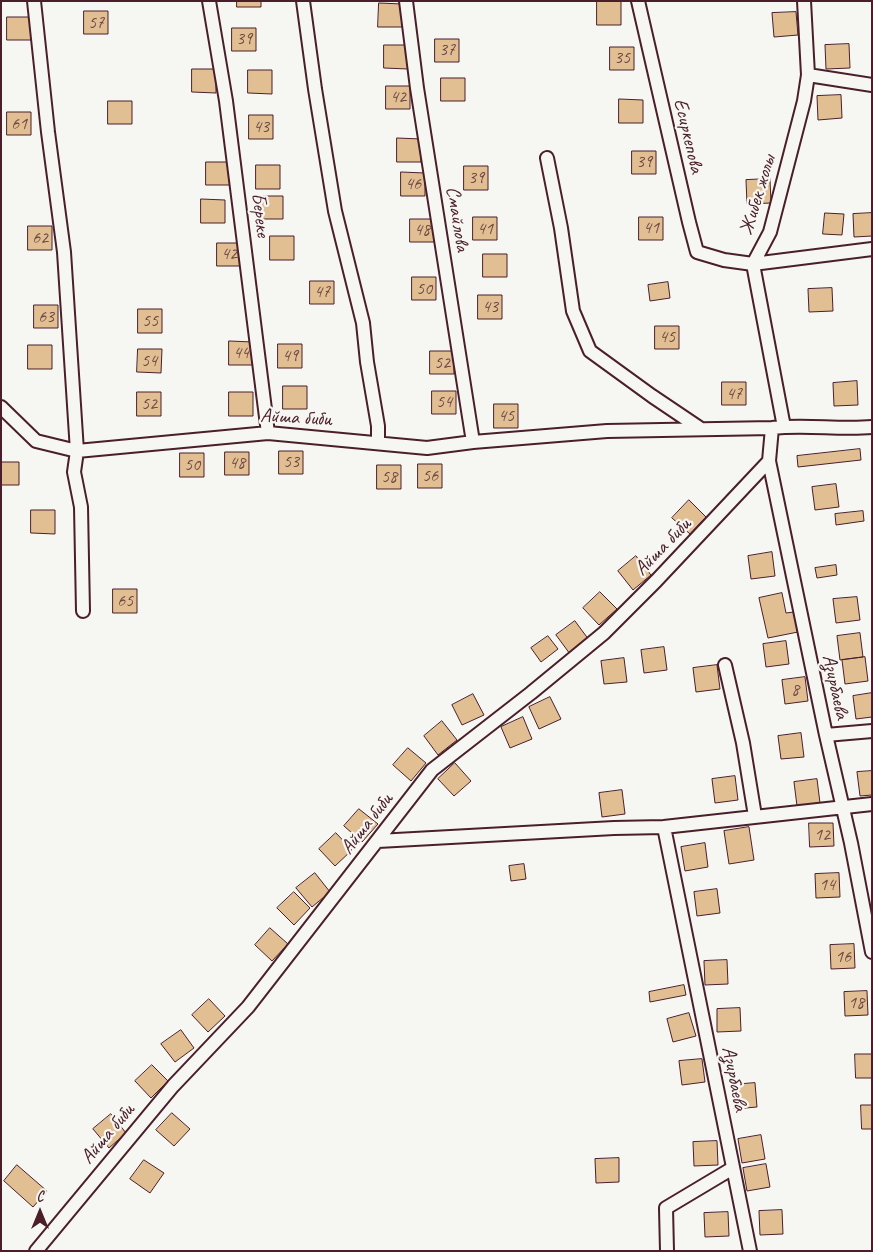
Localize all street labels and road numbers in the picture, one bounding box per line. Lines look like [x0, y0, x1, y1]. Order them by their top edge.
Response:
street label: Есиркепова [668, 96, 708, 176]
street label: Жибек жолы [734, 152, 782, 238]
street label: Смайлова [440, 185, 474, 253]
street label: Береке [245, 191, 275, 239]
street label: Айша биби [260, 404, 332, 432]
street label: Айша биби [630, 513, 696, 581]
street label: Азирбаева [816, 652, 854, 722]
street label: Айша биби [336, 788, 398, 860]
street label: Азирбаева [716, 1045, 752, 1113]
street label: Айша биби [76, 1099, 140, 1169]

